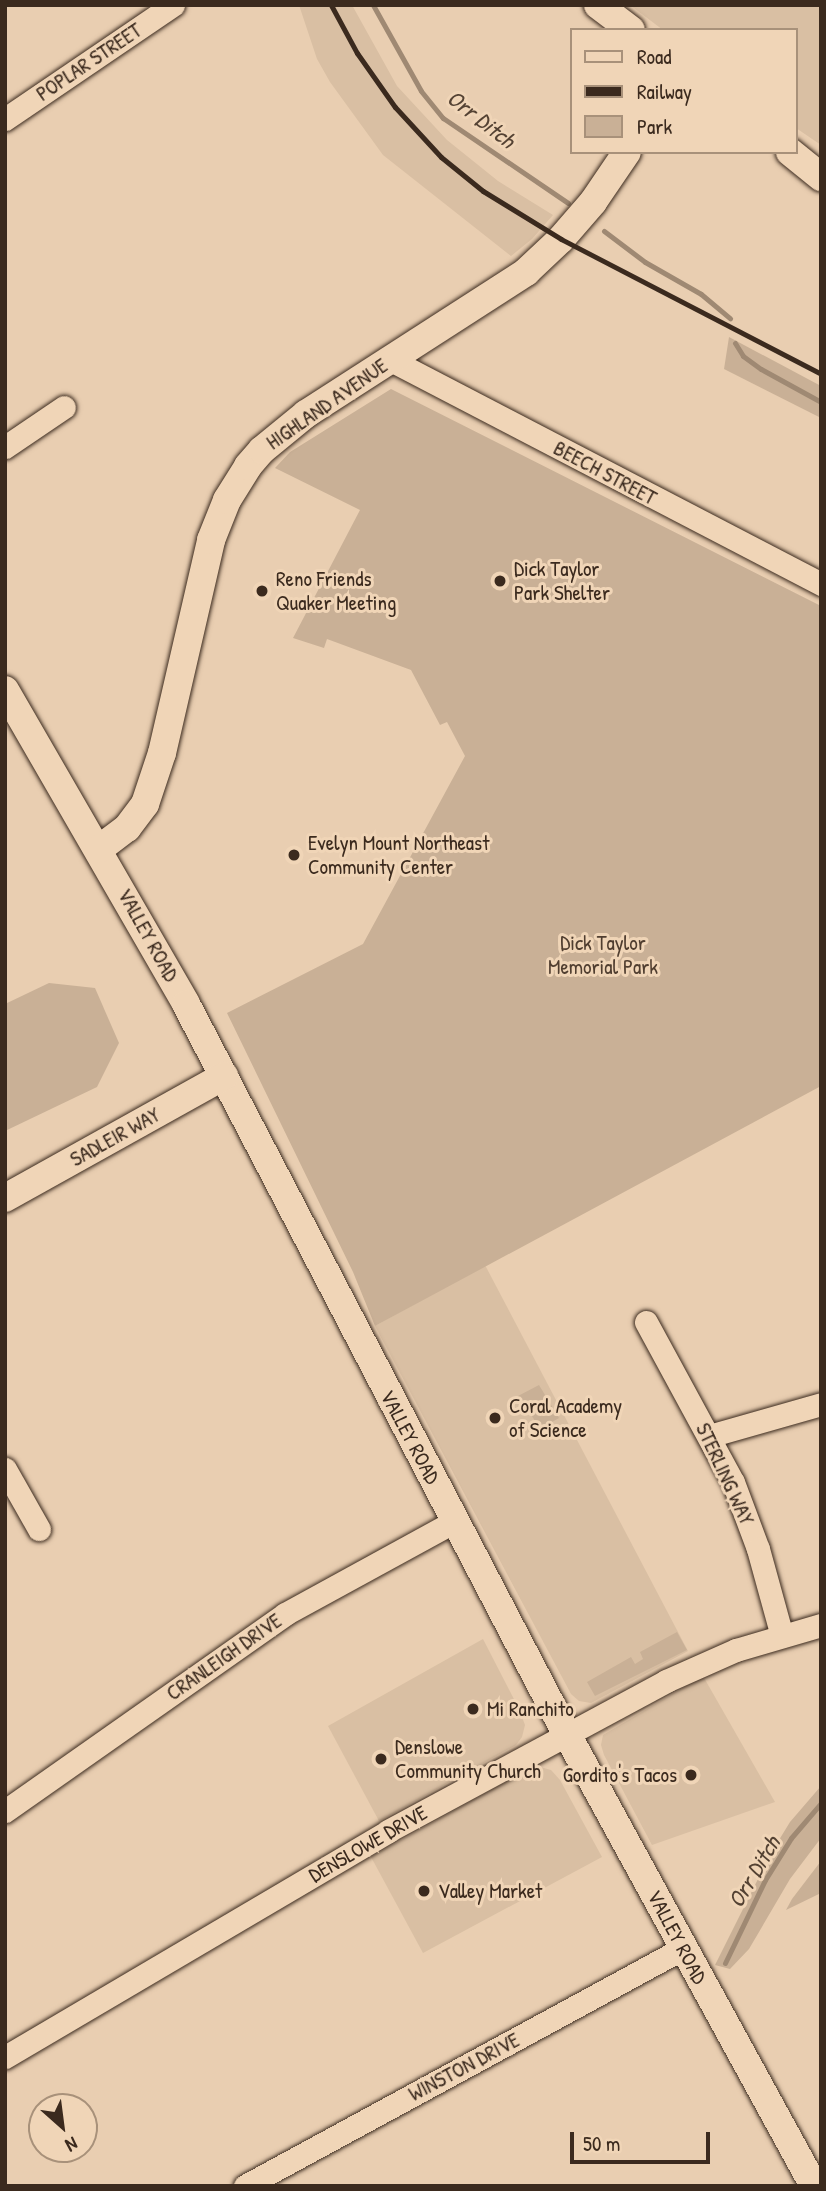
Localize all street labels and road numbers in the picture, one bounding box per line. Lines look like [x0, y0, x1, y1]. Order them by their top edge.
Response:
street label: POPLAR STREET [32, 18, 146, 106]
street label: HIGHLAND AVENUE [262, 353, 392, 455]
street label: BEECH STREET [549, 435, 661, 511]
street label: VALLEY ROAD [112, 884, 184, 986]
street label: SADLEIR WAY [66, 1102, 164, 1172]
street label: VALLEY ROAD [375, 1386, 445, 1488]
street label: STERLING WAY [690, 1419, 760, 1529]
street label: CRANLEIGH DRIVE [162, 1608, 286, 1706]
street label: DENSLOWE DRIVE [304, 1800, 432, 1888]
street label: VALLEY ROAD [642, 1886, 712, 1988]
street label: WINSTON DRIVE [404, 2027, 524, 2107]

